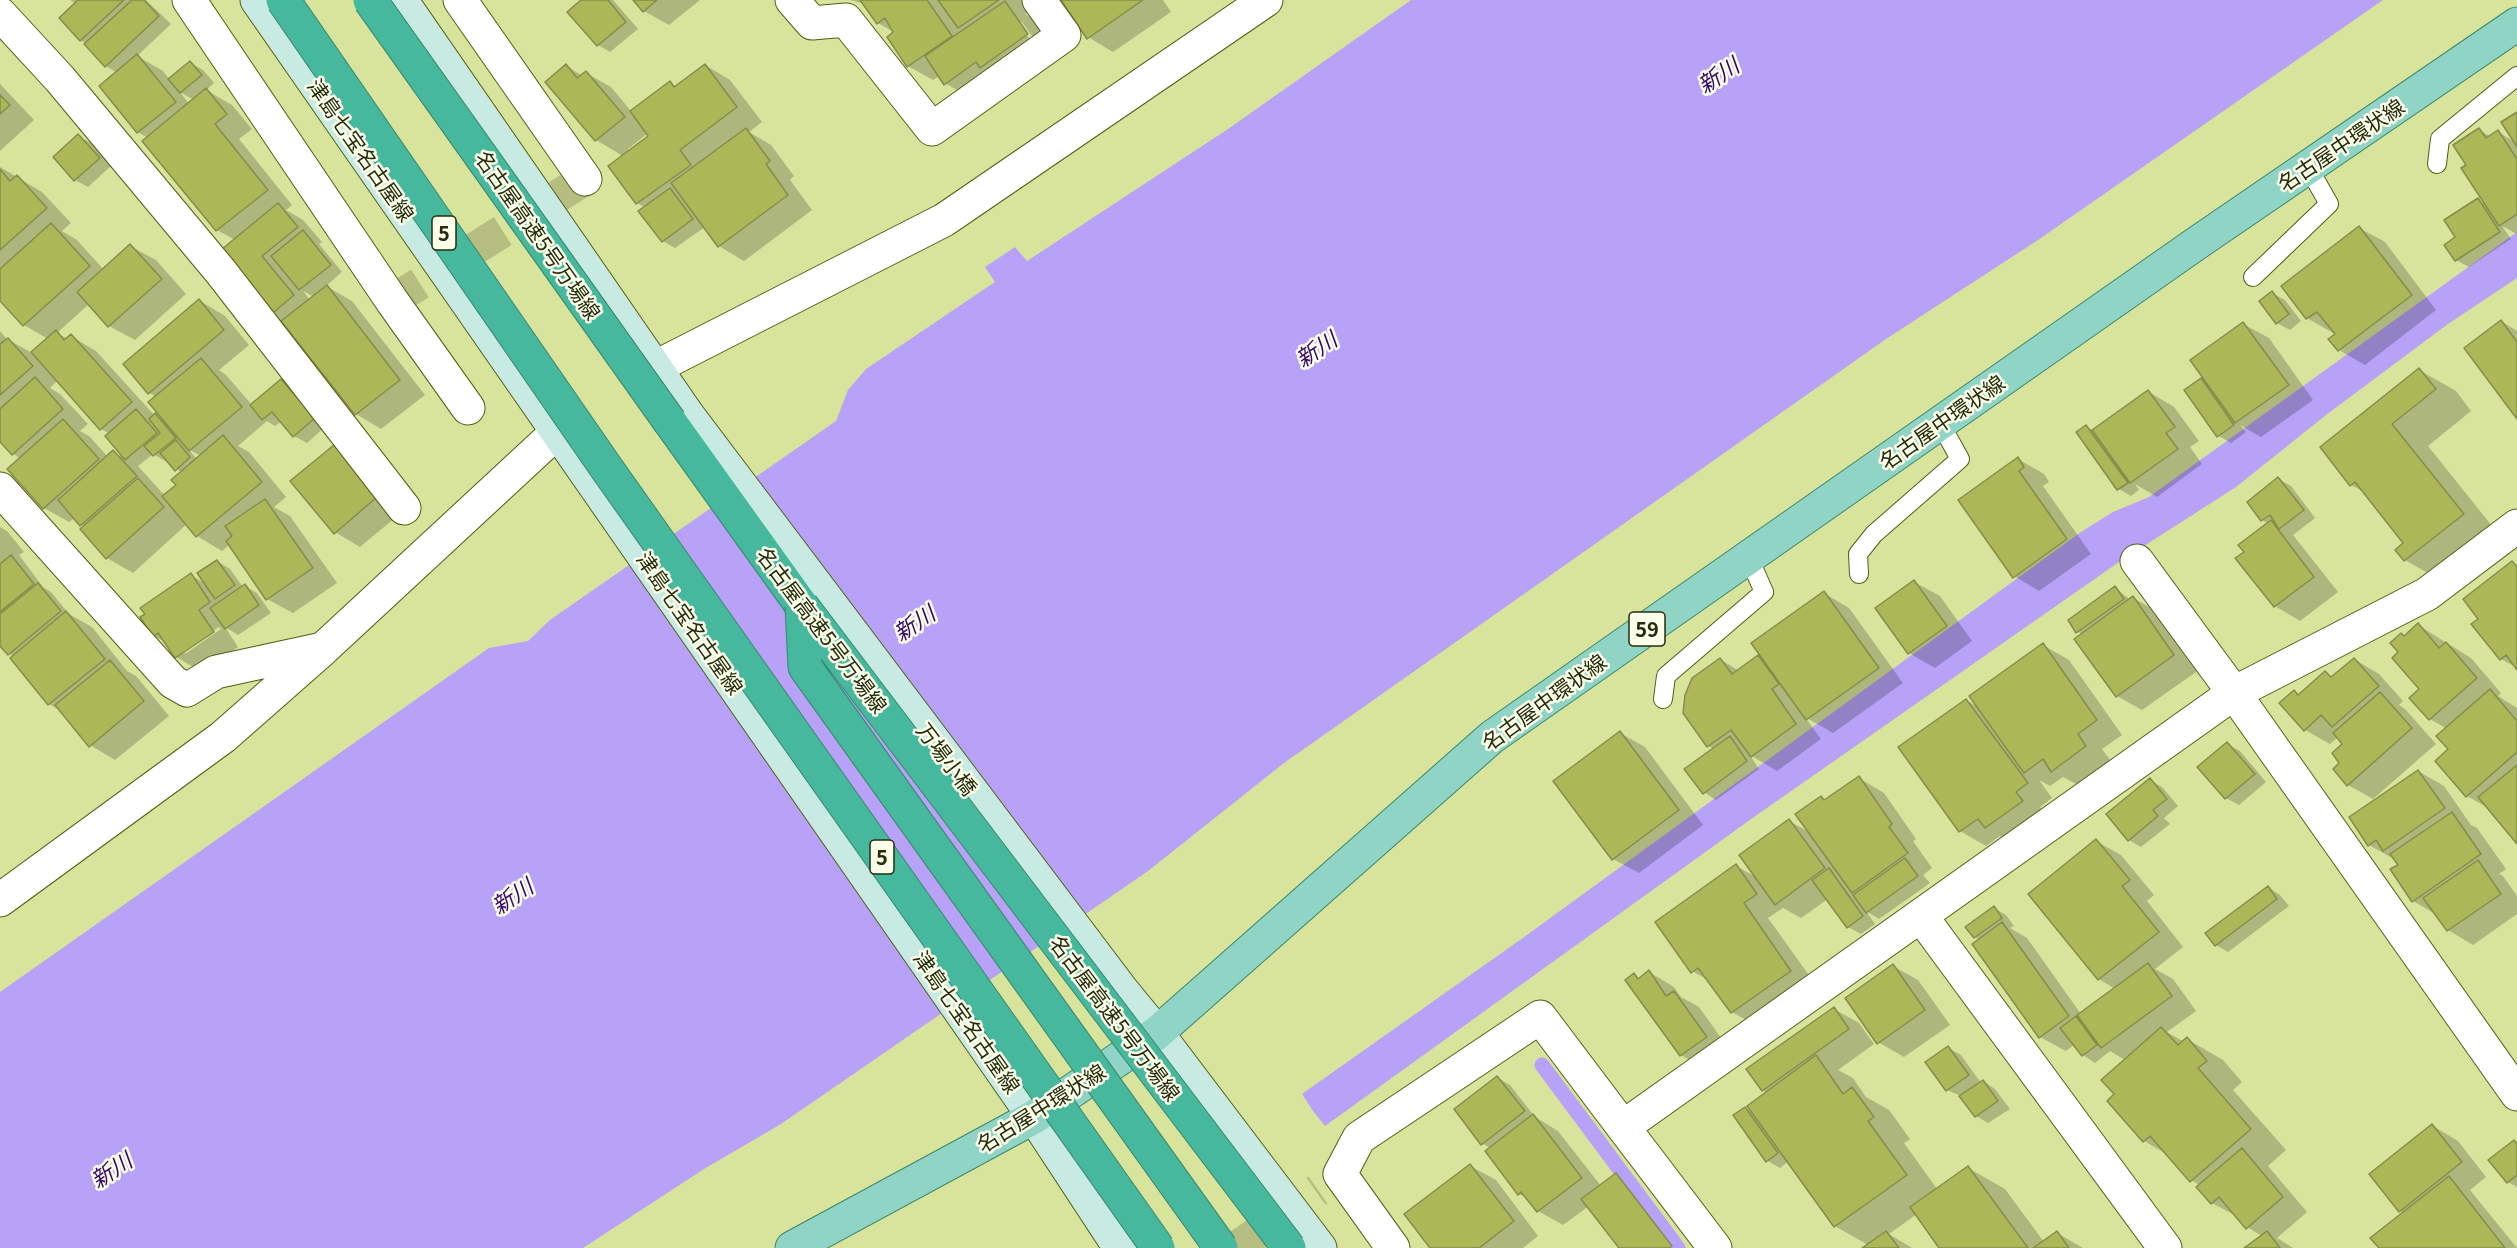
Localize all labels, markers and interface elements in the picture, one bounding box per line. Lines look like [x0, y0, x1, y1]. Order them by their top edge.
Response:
water label: 新川 [1692, 52, 1744, 98]
street label: 津島七宝名古屋線 [302, 74, 420, 226]
street label: 名古屋中環状線 [2273, 93, 2409, 197]
street label: 名古屋高速5号万場線 [470, 146, 606, 324]
road number: 5 [432, 216, 456, 250]
water label: 新川 [1290, 326, 1342, 372]
street label: 名古屋中環状線 [1875, 370, 2009, 474]
street label: 名古屋高速5号万場線 [752, 542, 892, 718]
street label: 津島七宝名古屋線 [631, 547, 749, 699]
water label: 新川 [888, 600, 940, 646]
road number: 59 [1629, 612, 1665, 646]
street label: 名古屋中環状線 [1477, 649, 1611, 755]
street label: 万場小橋 [912, 718, 982, 800]
road number: 5 [870, 840, 894, 874]
water label: 新川 [486, 873, 538, 919]
street label: 名古屋高速5号万場線 [1045, 930, 1185, 1106]
street label: 津島七宝名古屋線 [908, 946, 1026, 1098]
street label: 名古屋中環状線 [972, 1058, 1110, 1158]
water label: 新川 [85, 1147, 137, 1193]

